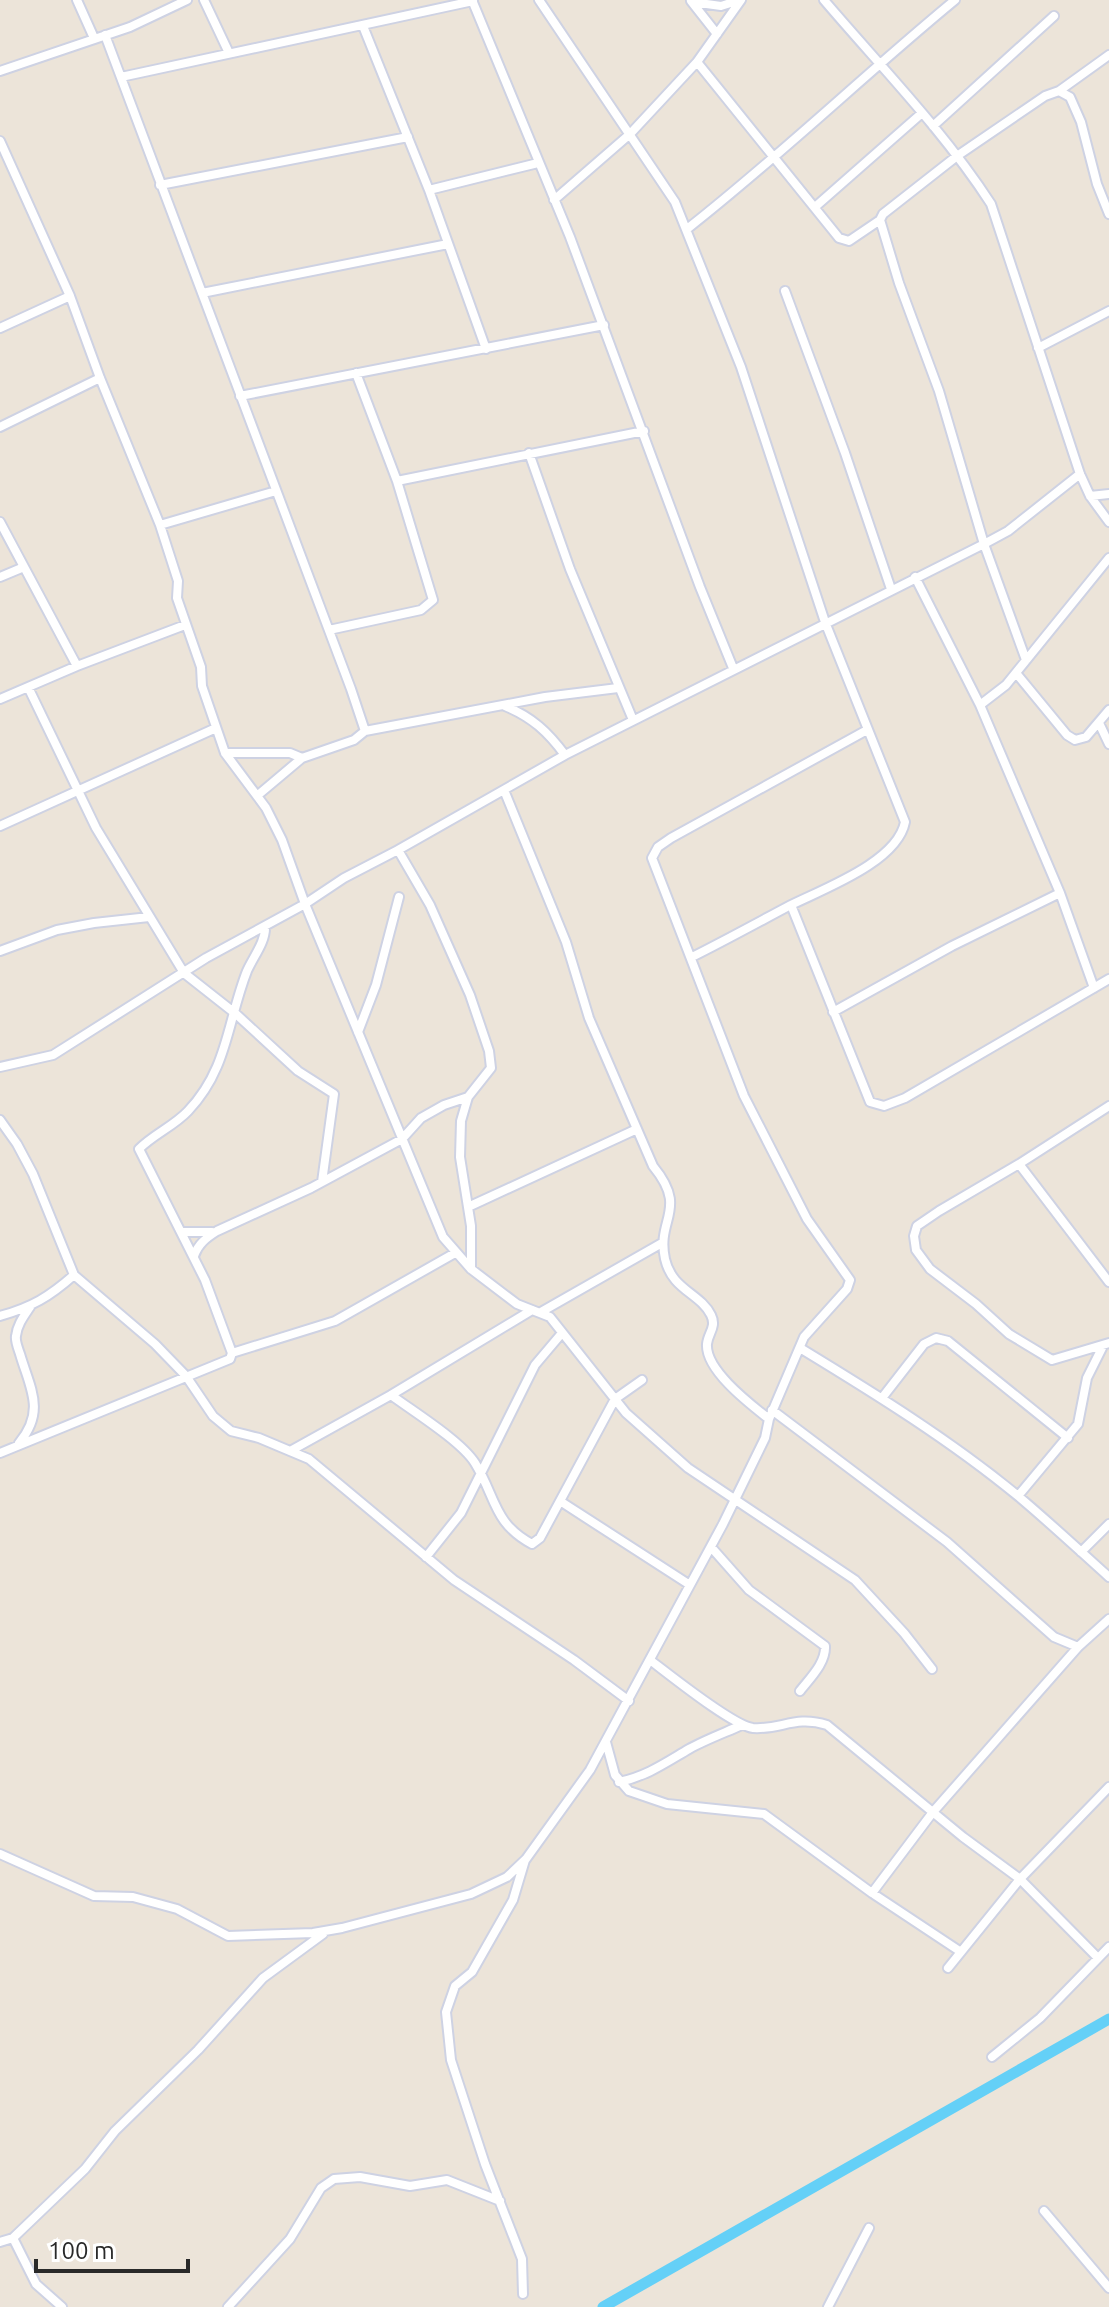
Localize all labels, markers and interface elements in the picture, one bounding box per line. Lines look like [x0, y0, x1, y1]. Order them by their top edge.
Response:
scale bar [36, 2223, 188, 2273]
text: 100 m [48, 2237, 115, 2264]

